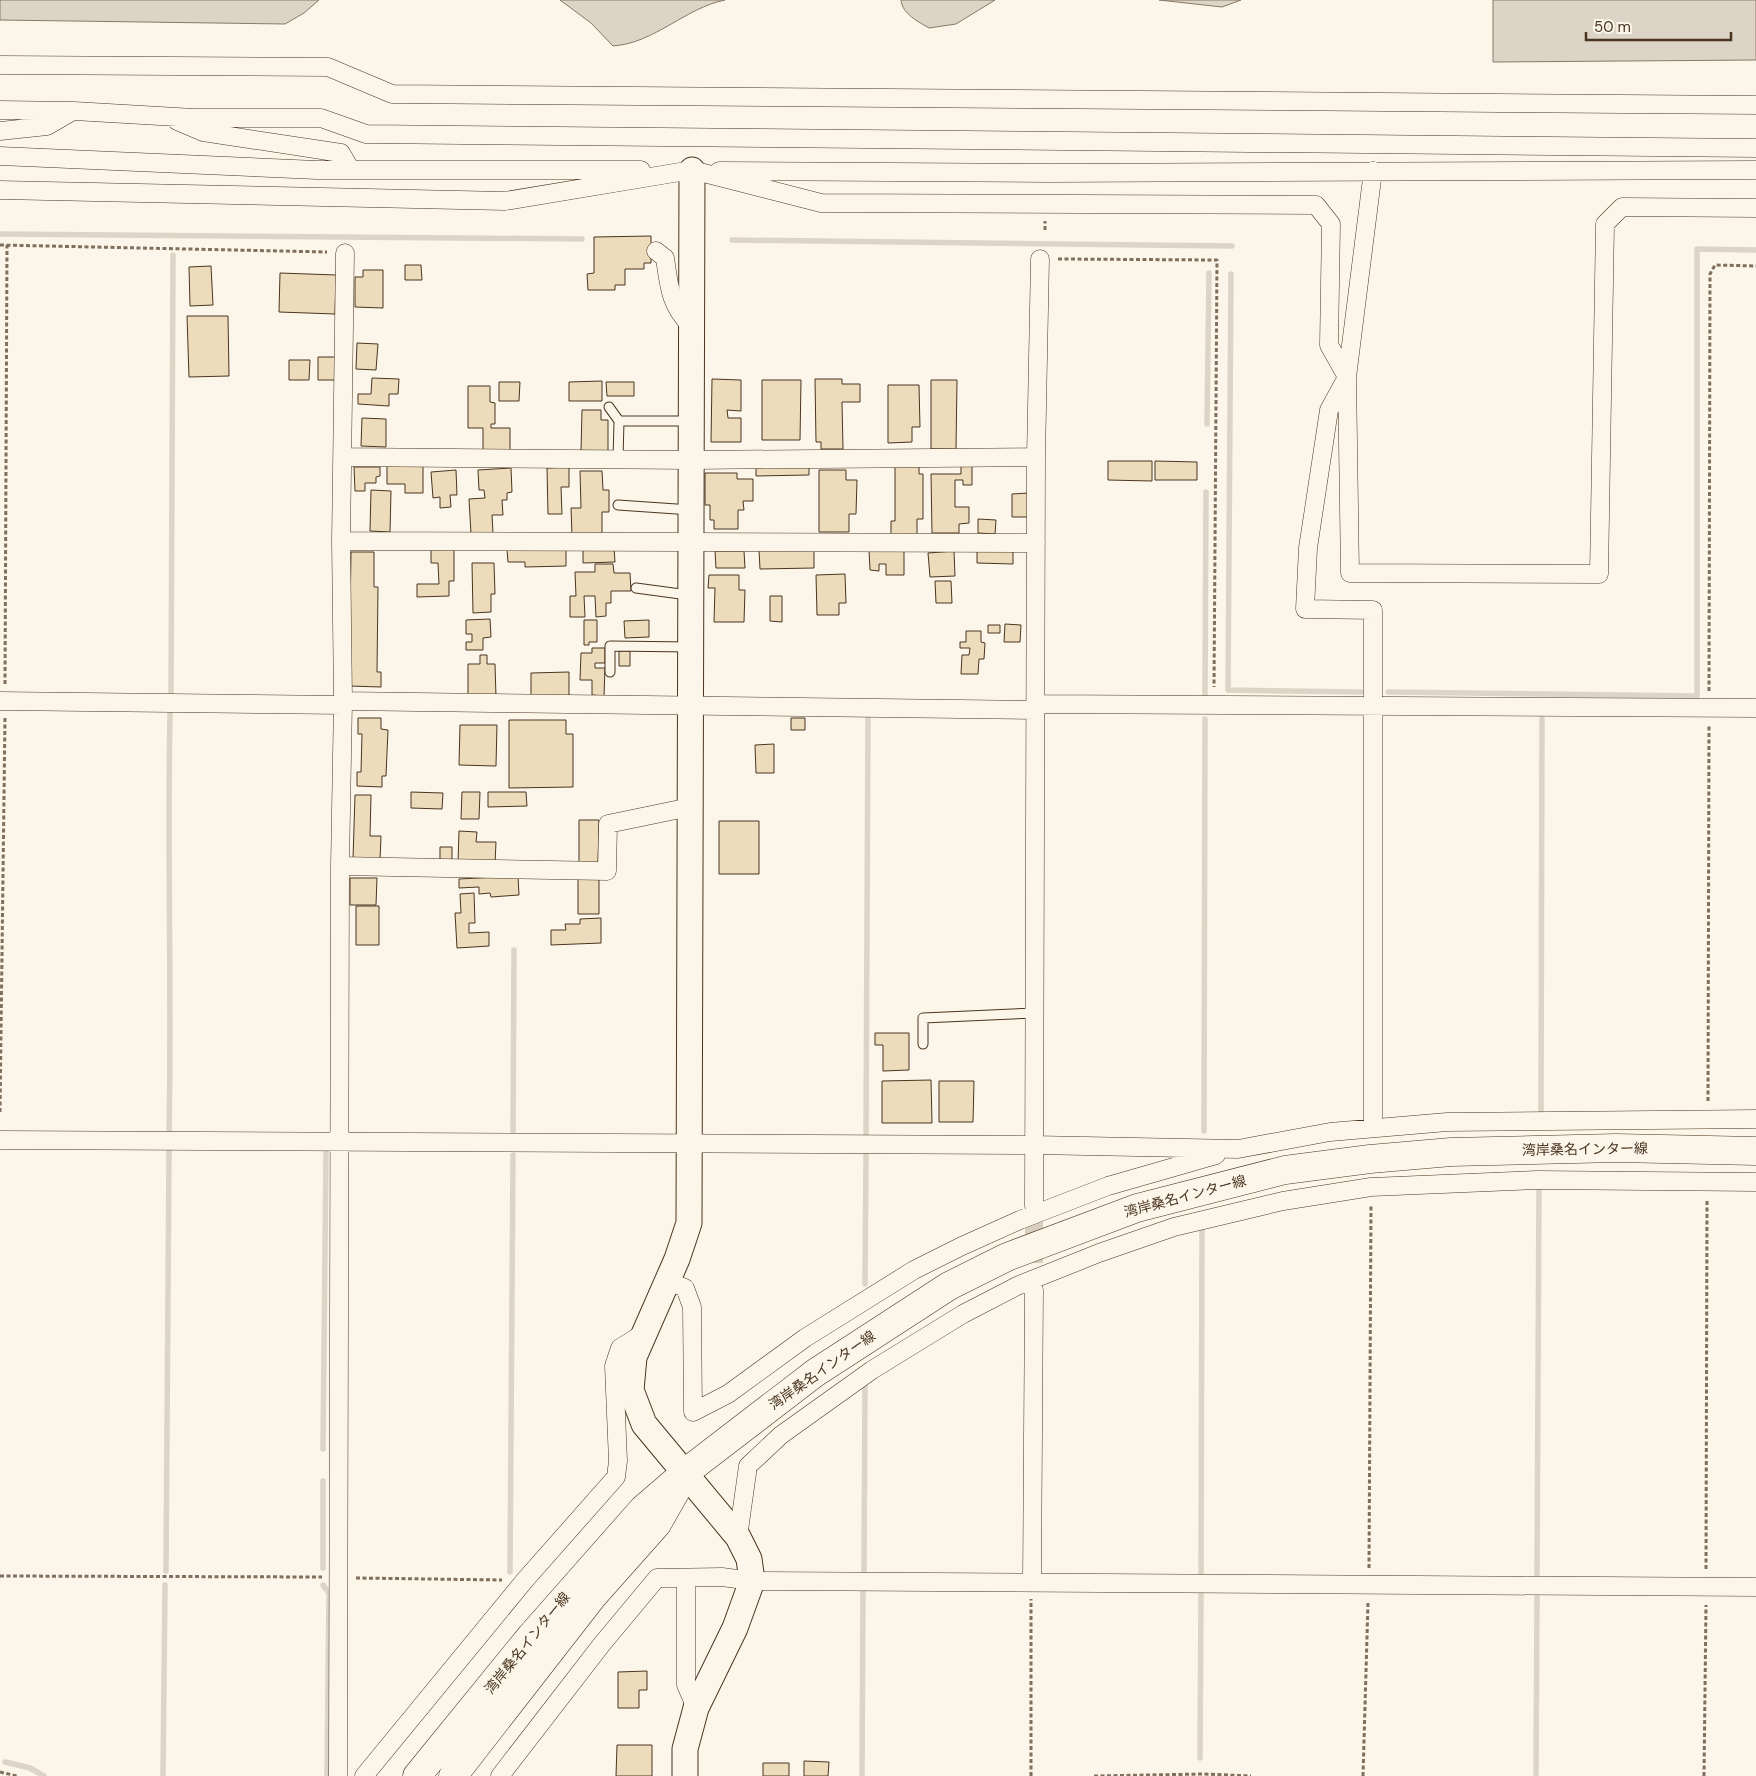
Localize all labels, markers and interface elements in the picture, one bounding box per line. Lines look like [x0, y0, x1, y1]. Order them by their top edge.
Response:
scale bar [1586, 10, 1731, 42]
text: 50 m [1594, 17, 1631, 37]
street label: 湾岸桑名インター線 [1522, 1139, 1648, 1159]
street label: 湾岸桑名インター線 [1122, 1171, 1248, 1221]
street label: 湾岸桑名インター線 [765, 1326, 879, 1414]
street label: 湾岸桑名インター線 [480, 1588, 574, 1698]

